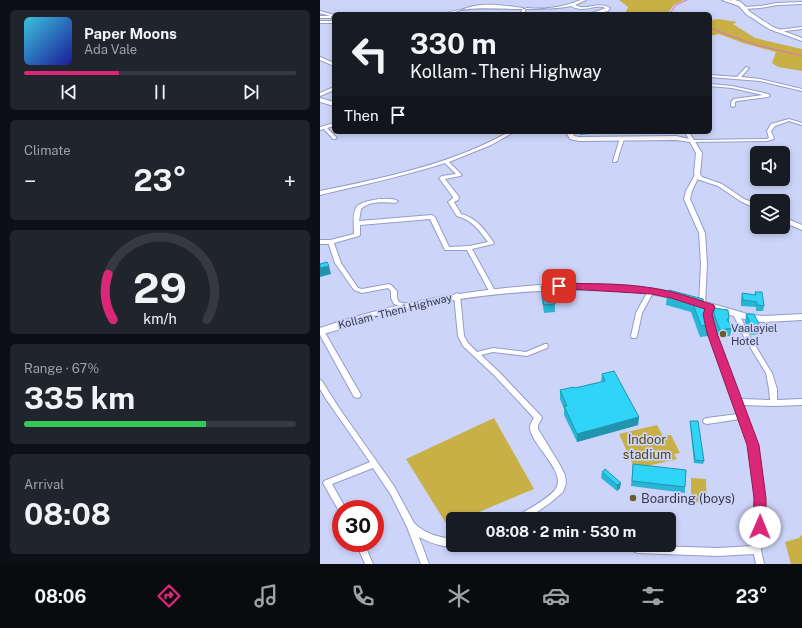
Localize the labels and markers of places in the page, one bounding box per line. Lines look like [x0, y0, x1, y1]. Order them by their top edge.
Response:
pin [542, 269, 576, 303]
place label: Vaalayiel Hotel [731, 322, 777, 347]
marker: Vaalayiel Hotel [718, 329, 728, 339]
place label: Boarding (boys) [641, 491, 735, 506]
marker: Boarding (boys) [628, 493, 638, 503]

